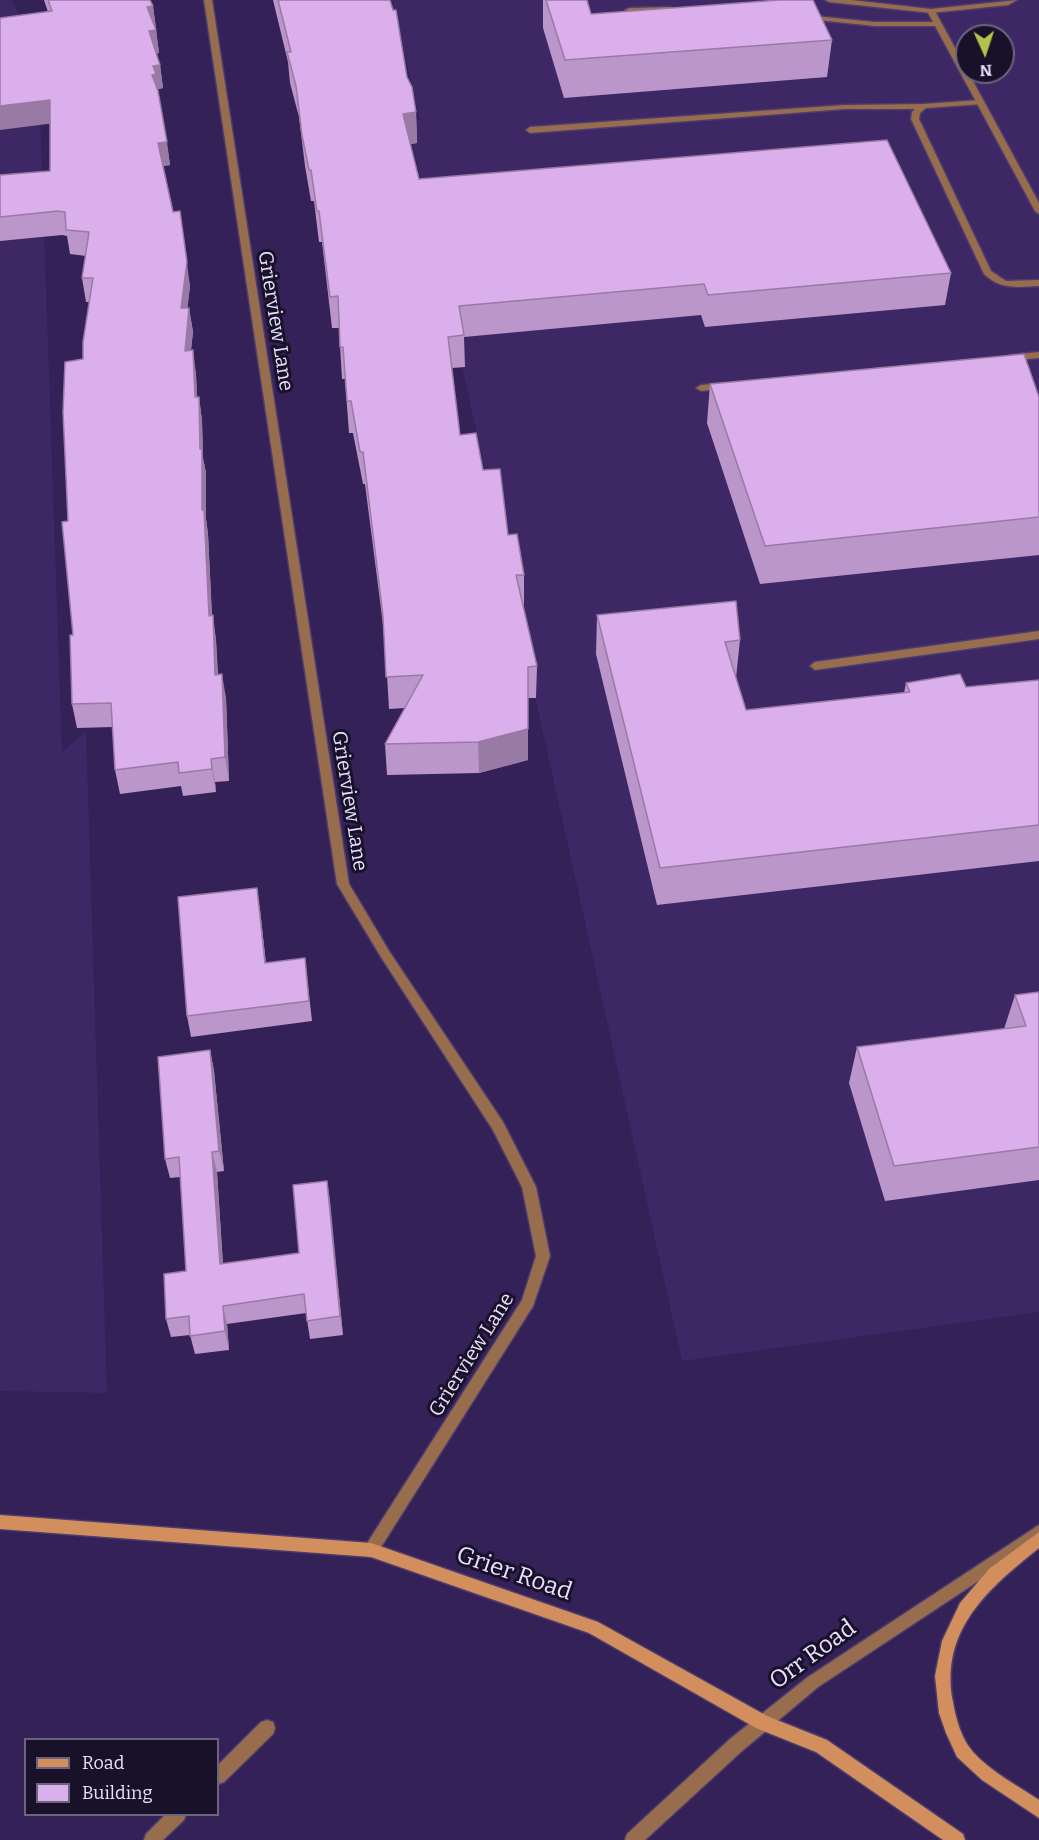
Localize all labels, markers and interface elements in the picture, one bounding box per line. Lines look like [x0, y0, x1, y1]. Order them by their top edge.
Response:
north arrow [955, 24, 1015, 84]
text: N [979, 61, 993, 80]
street label: Grierview Lane [252, 249, 298, 393]
street label: Grierview Lane [326, 729, 372, 873]
street label: Grierview Lane [424, 1289, 520, 1421]
street label: Grier Road [453, 1541, 575, 1607]
street label: Orr Road [764, 1614, 862, 1696]
legend [24, 1738, 219, 1816]
text: Road [82, 1752, 124, 1774]
text: Building [82, 1782, 153, 1804]

